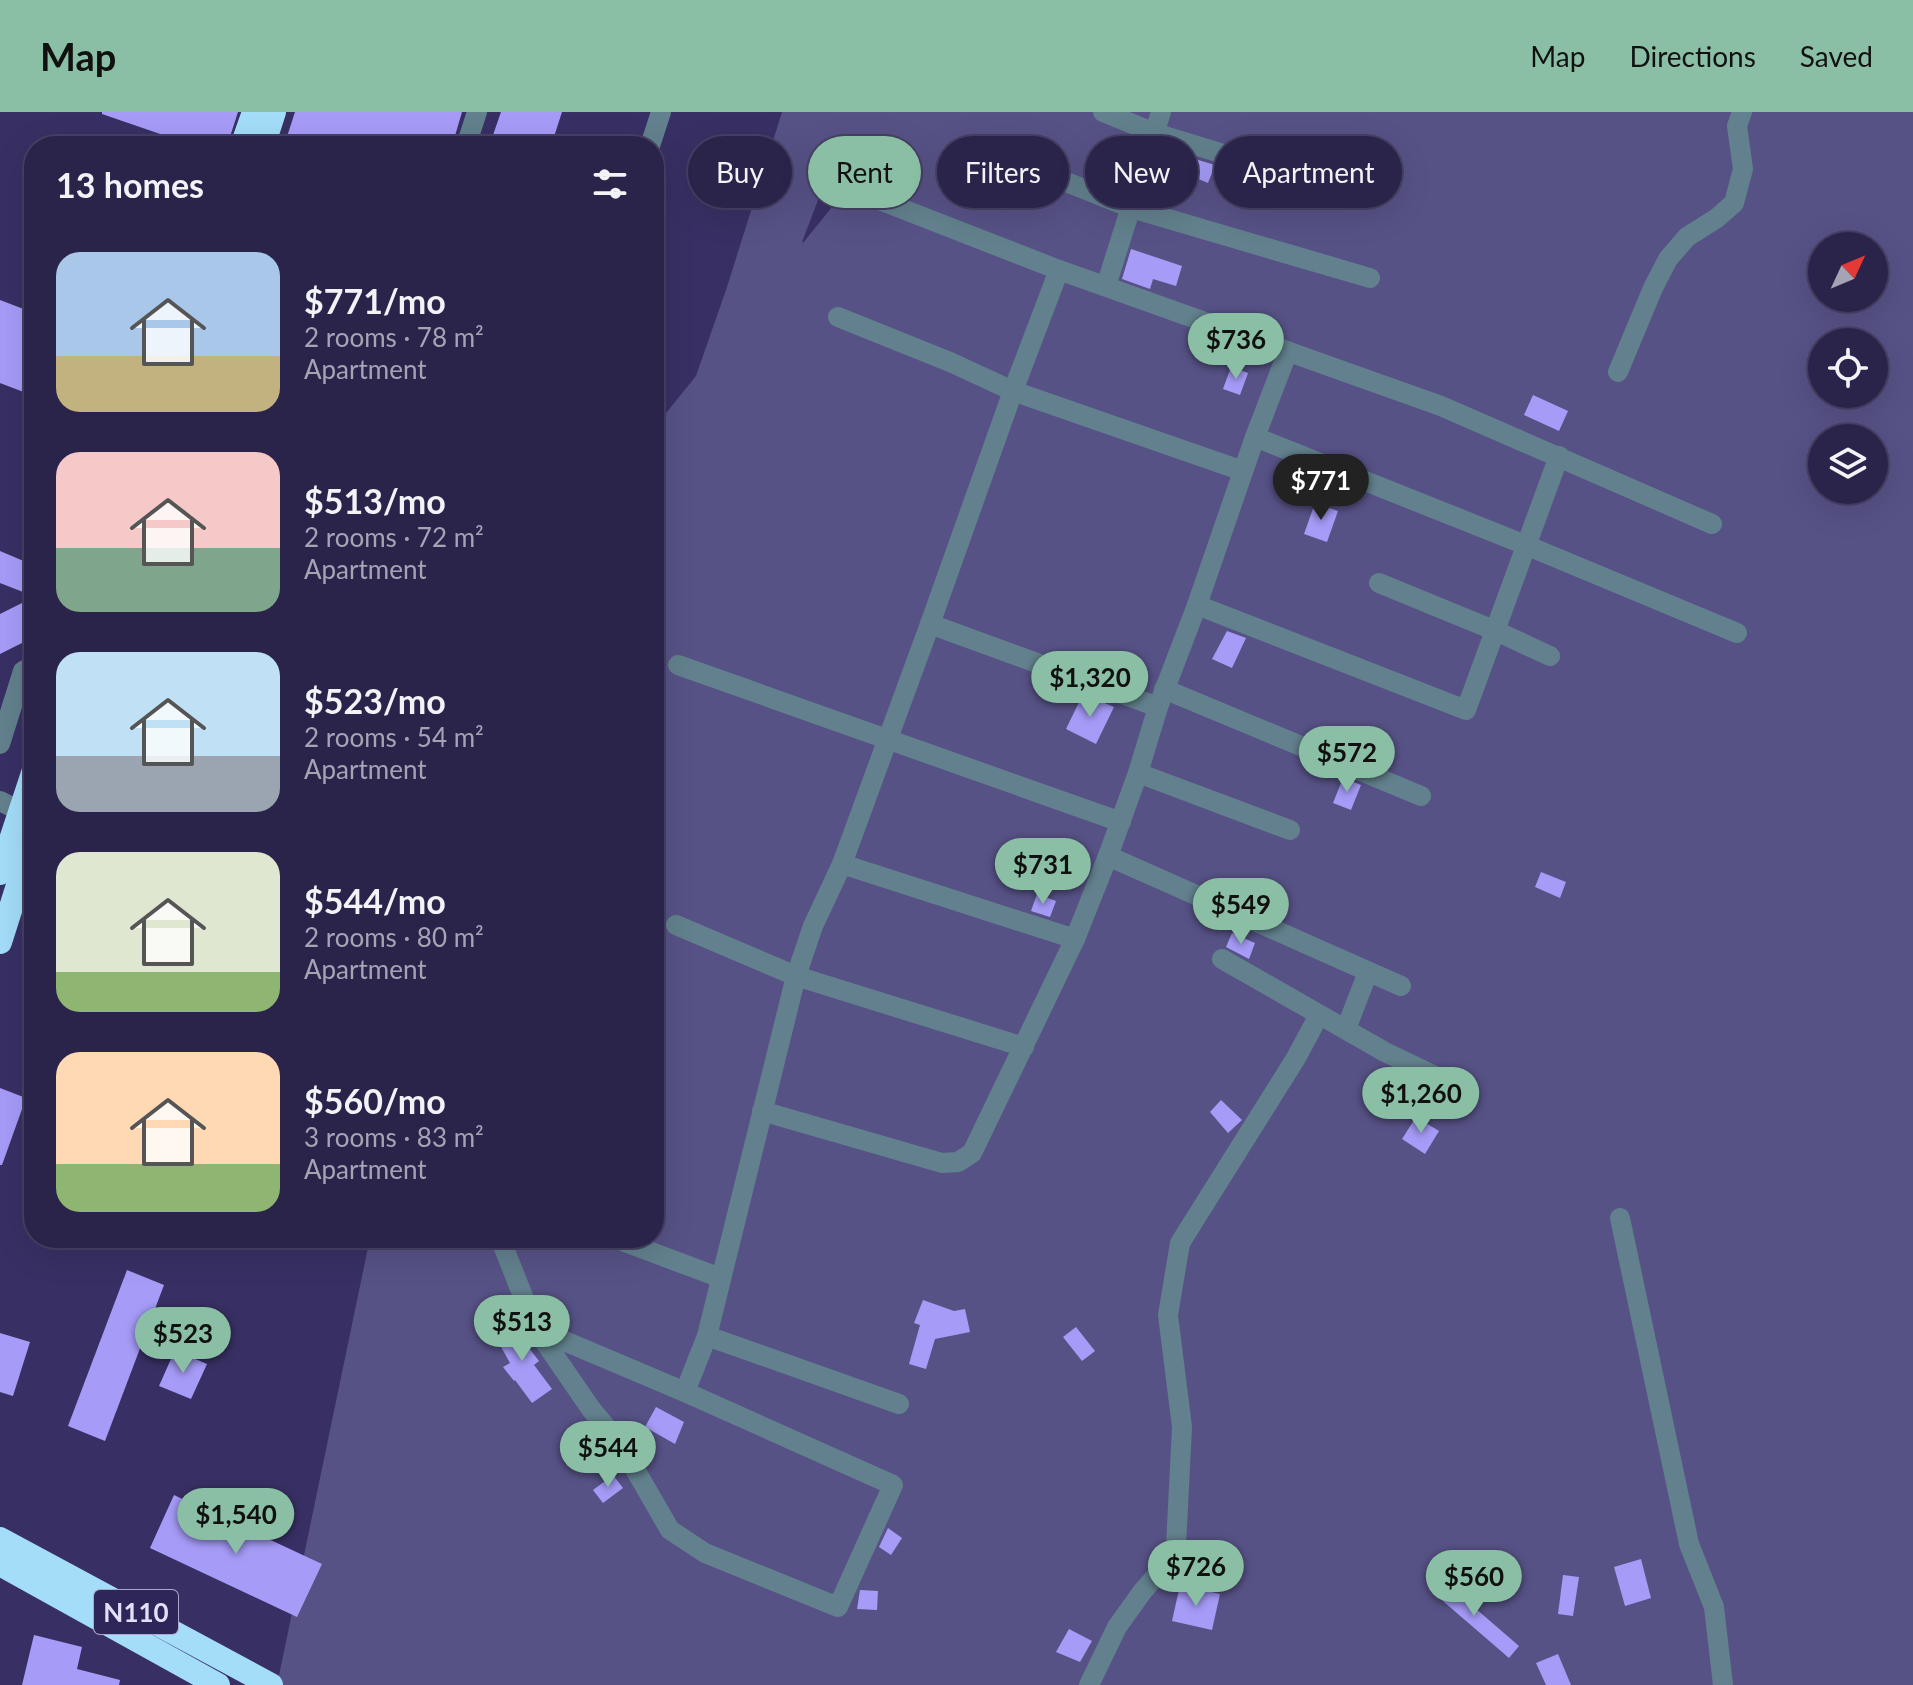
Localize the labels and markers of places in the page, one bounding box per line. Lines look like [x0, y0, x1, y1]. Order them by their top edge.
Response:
pin: $736 [1189, 313, 1283, 381]
pin: $771 [1274, 454, 1368, 522]
pin: $1,320 [1025, 651, 1155, 719]
pin: $572 [1300, 726, 1394, 794]
pin: $731 [996, 838, 1090, 906]
pin: $549 [1194, 878, 1288, 946]
pin: $1,260 [1356, 1067, 1486, 1135]
pin: $513 [475, 1295, 569, 1363]
pin: $523 [136, 1307, 230, 1375]
pin: $544 [561, 1421, 655, 1489]
pin: $1,540 [171, 1488, 301, 1556]
pin: $726 [1149, 1540, 1243, 1608]
pin: $560 [1427, 1550, 1521, 1618]

